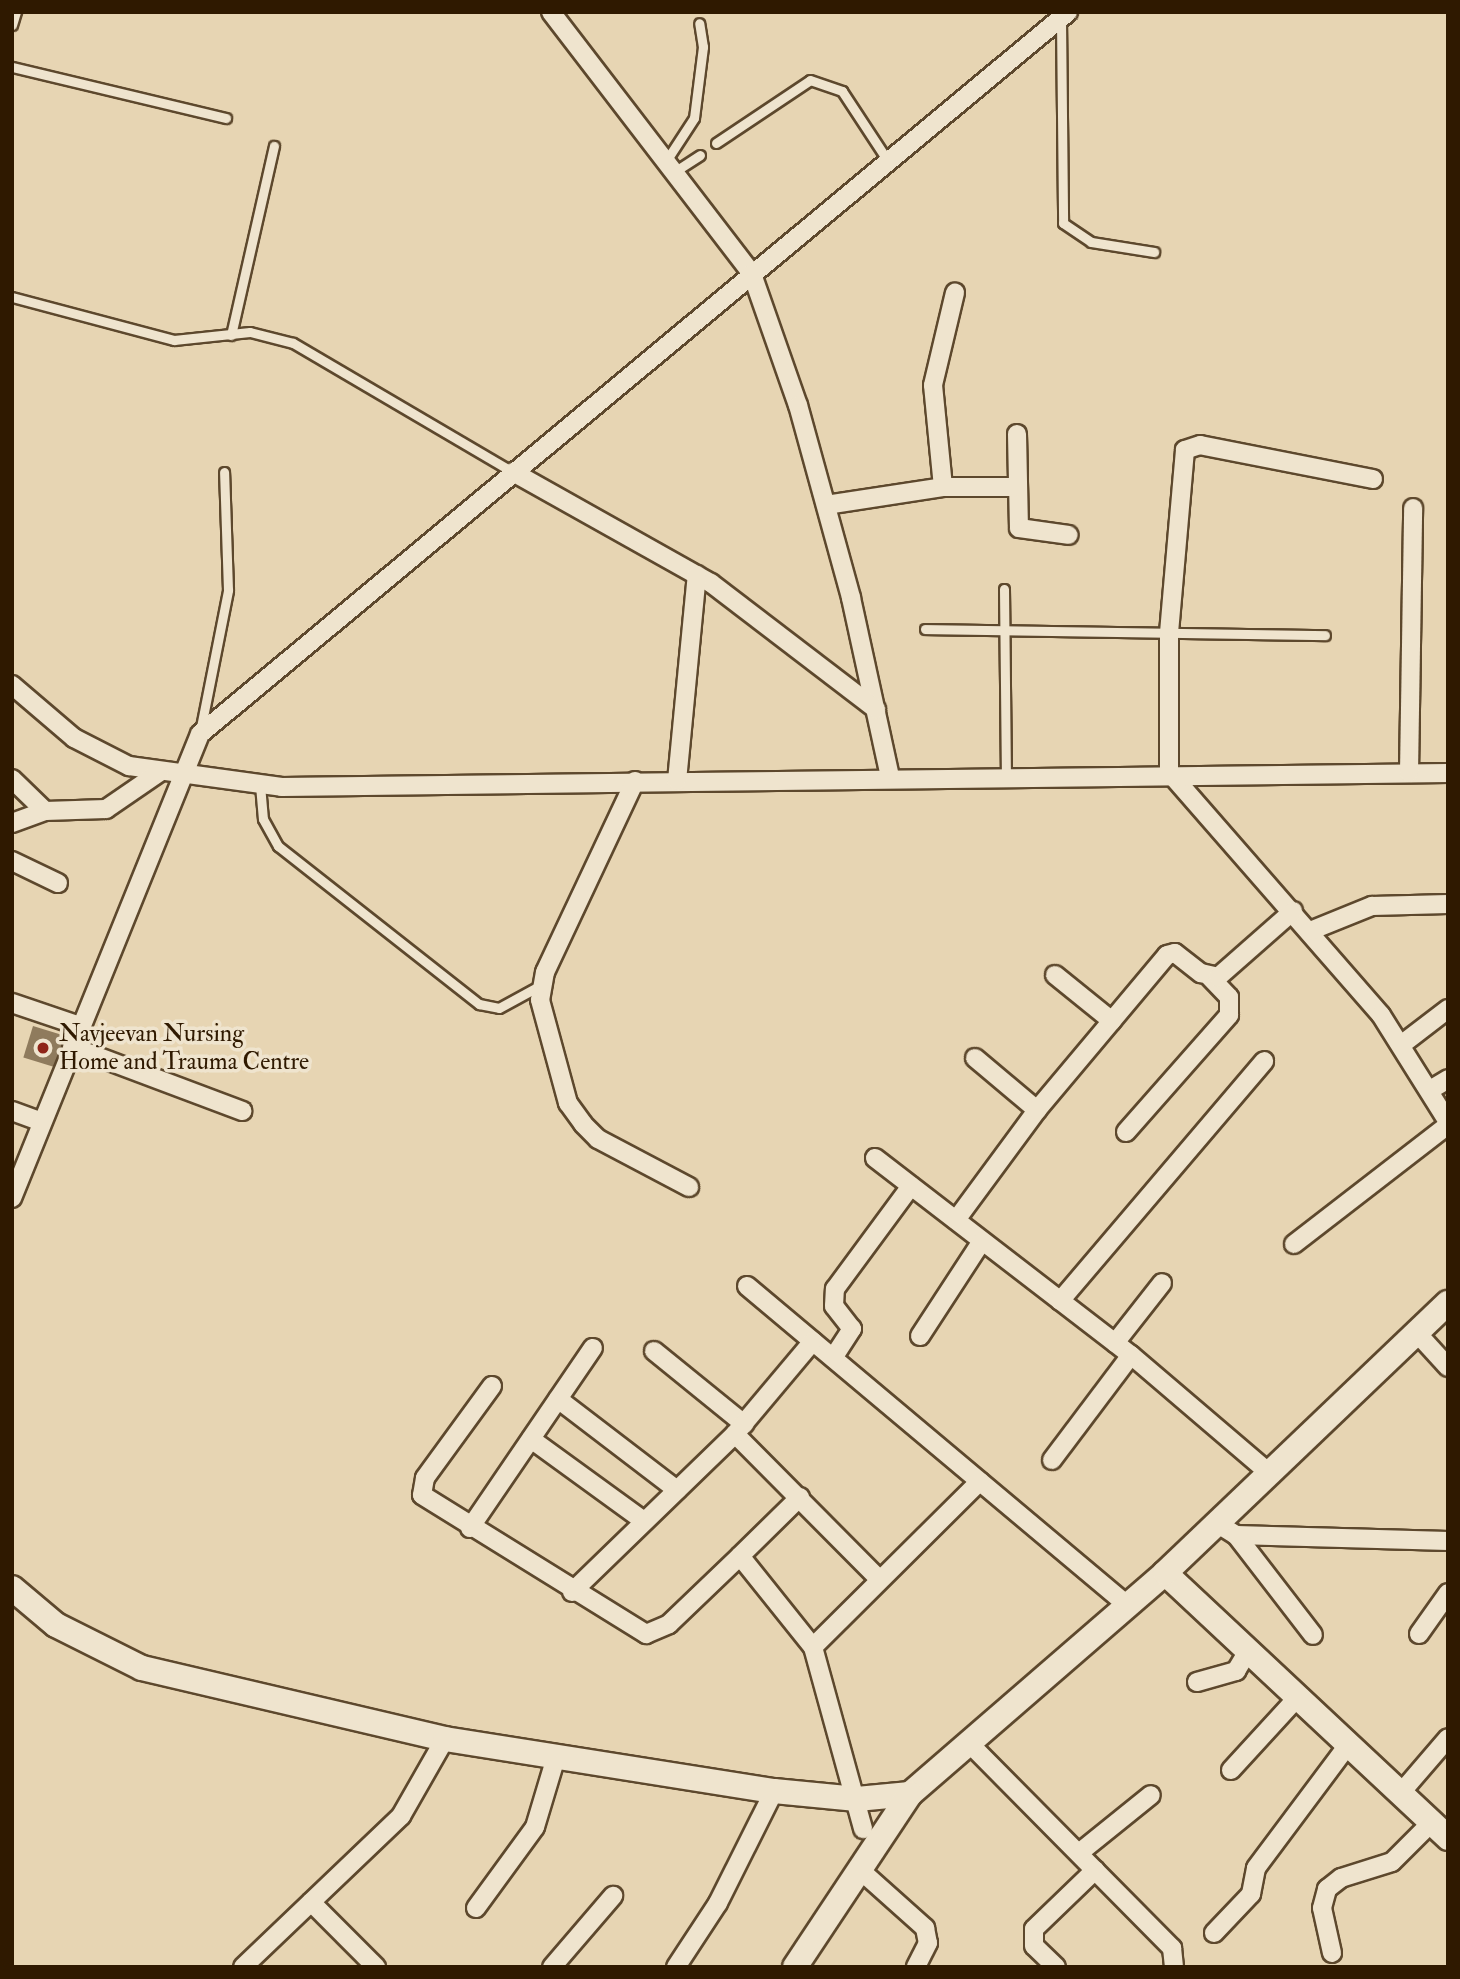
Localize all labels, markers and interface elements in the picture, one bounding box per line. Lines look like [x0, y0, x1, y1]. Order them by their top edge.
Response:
place label: Navjeevan Nursing Home and Trauma Centre [59, 1020, 309, 1076]
marker: Navjeevan Nursing Home and Trauma Centre [33, 1038, 53, 1058]

